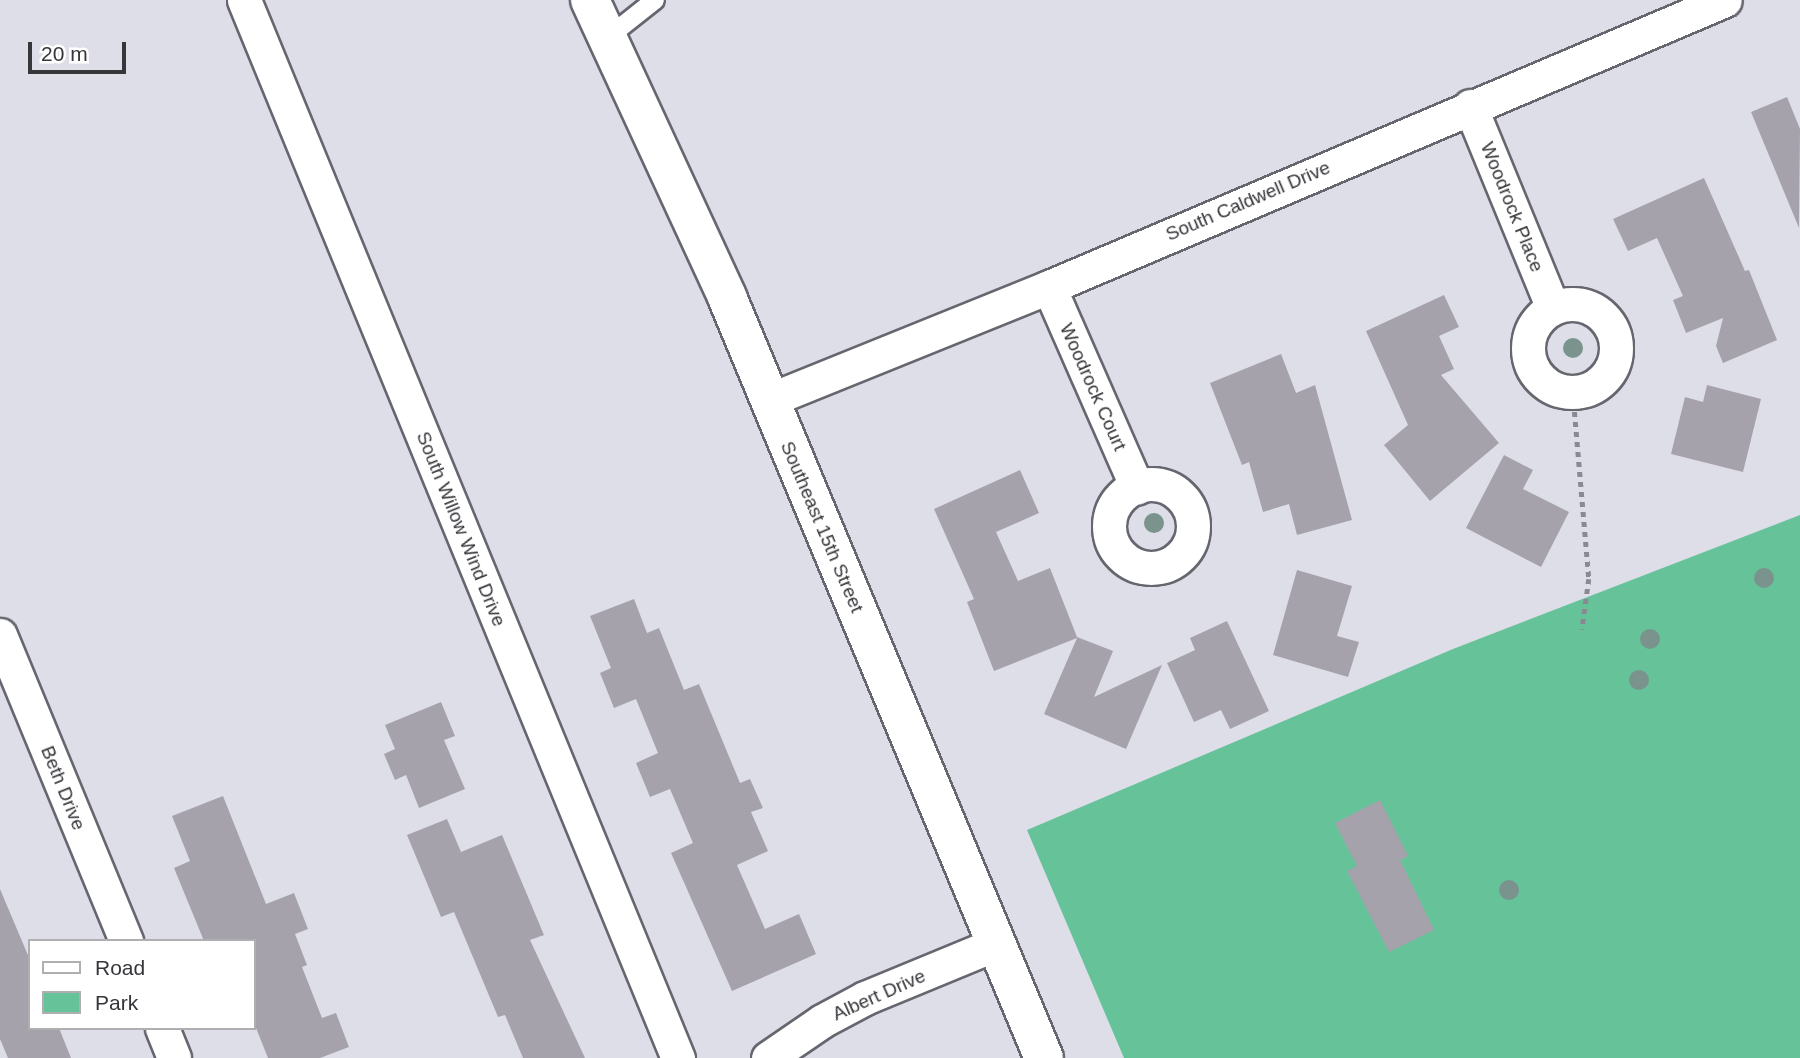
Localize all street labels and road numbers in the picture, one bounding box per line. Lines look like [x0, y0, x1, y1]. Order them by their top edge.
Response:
street label: Woodrock Place [1476, 139, 1548, 275]
street label: South Caldwell Drive [1162, 156, 1334, 246]
street label: Woodrock Court [1055, 320, 1131, 454]
street label: South Willow Wind Drive [411, 428, 511, 630]
street label: Southeast 15th Street [776, 438, 868, 616]
street label: Beth Drive [36, 743, 90, 833]
street label: Albert Drive [829, 964, 929, 1026]

